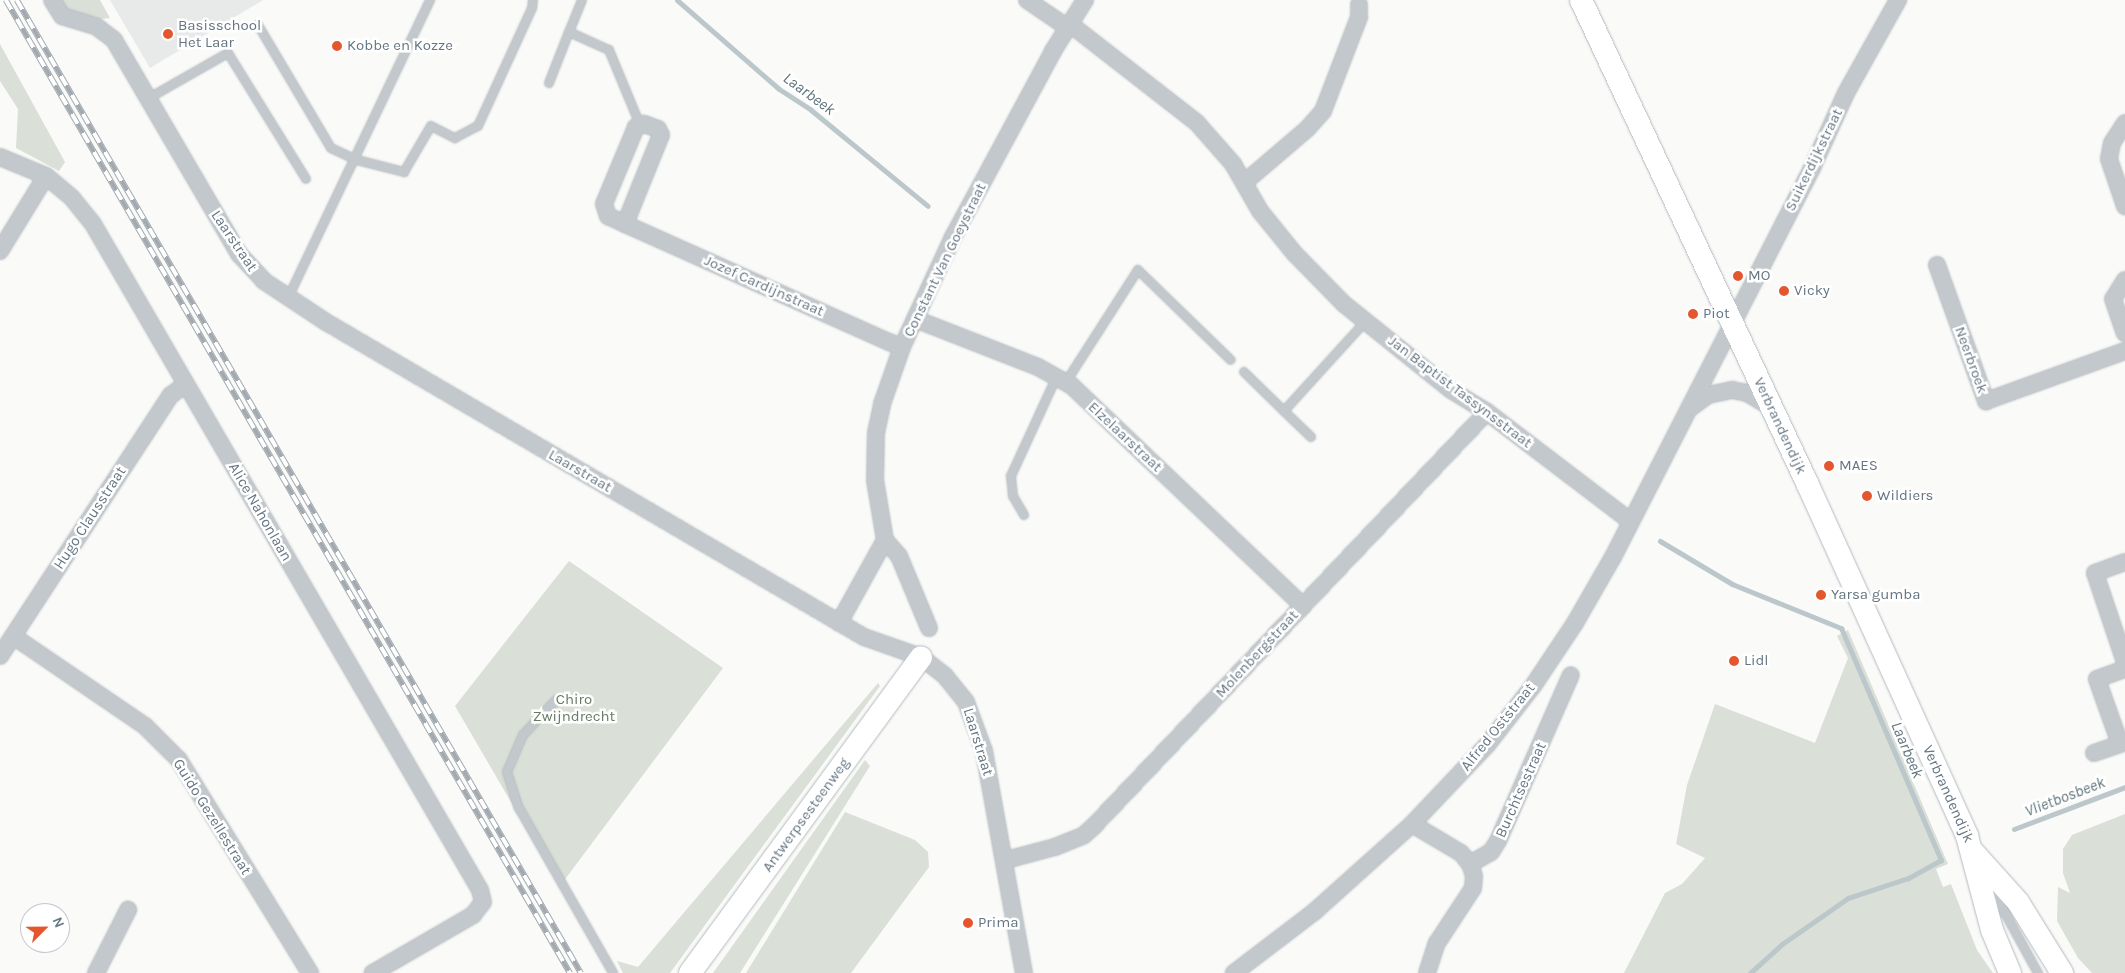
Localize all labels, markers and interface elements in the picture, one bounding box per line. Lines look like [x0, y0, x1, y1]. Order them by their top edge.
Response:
place label: Basisschool Het Laar [178, 16, 261, 51]
marker: Basisschool Het Laar [162, 28, 174, 40]
place label: Kobbe en Kozze [347, 37, 453, 55]
marker: Kobbe en Kozze [331, 40, 343, 52]
water label: Laarbeek [779, 69, 839, 119]
street label: Suikerdijkstraat [1781, 106, 1847, 214]
street label: Constant Van Goeystraat [900, 180, 990, 340]
street label: Laarstraat [207, 207, 261, 275]
street label: Jozef Cardijnstraat [701, 252, 827, 320]
place label: MO [1748, 267, 1770, 285]
marker: MO [1732, 270, 1744, 282]
place label: Vicky [1794, 282, 1830, 300]
marker: Vicky [1778, 285, 1790, 297]
place label: Piot [1703, 305, 1730, 323]
marker: Piot [1687, 308, 1699, 320]
street label: Neerbroek [1951, 324, 1991, 396]
street label: Jan Baptist Tassynsstraat [1385, 332, 1535, 452]
street label: Verbrandendijk [1750, 375, 1810, 477]
street label: Elzelaarstraat [1084, 398, 1166, 476]
street label: Laarstraat [545, 446, 615, 496]
place label: MAES [1839, 457, 1878, 475]
street label: Alice Nahonlaan [224, 459, 296, 565]
marker: MAES [1823, 460, 1835, 472]
street label: Hugo Clausstraat [50, 463, 130, 573]
place label: Wildiers [1877, 487, 1933, 505]
marker: Wildiers [1861, 490, 1873, 502]
place label: Yarsa gumba [1831, 586, 1920, 604]
marker: Yarsa gumba [1815, 589, 1827, 601]
street label: Molenbergstraat [1212, 606, 1302, 702]
place label: Lidl [1744, 652, 1769, 670]
marker: Lidl [1728, 655, 1740, 667]
street label: Alfred Oststraat [1457, 679, 1539, 775]
park label: Chiro Zwijndrecht [533, 690, 615, 725]
street label: Laarstraat [959, 706, 997, 778]
water label: Laarbeek [1886, 719, 1928, 781]
street label: Burchtsestraat [1492, 739, 1550, 841]
street label: Verbrandendijk [1918, 742, 1978, 846]
street label: Antwerpsesteenweg [759, 754, 853, 876]
street label: Guido Gezellestraat [169, 756, 255, 878]
water label: Vlietbosbeek [2022, 773, 2108, 821]
north arrow [20, 903, 70, 953]
text: N [49, 914, 68, 930]
place label: Prima [978, 914, 1018, 932]
marker: Prima [962, 917, 974, 929]

